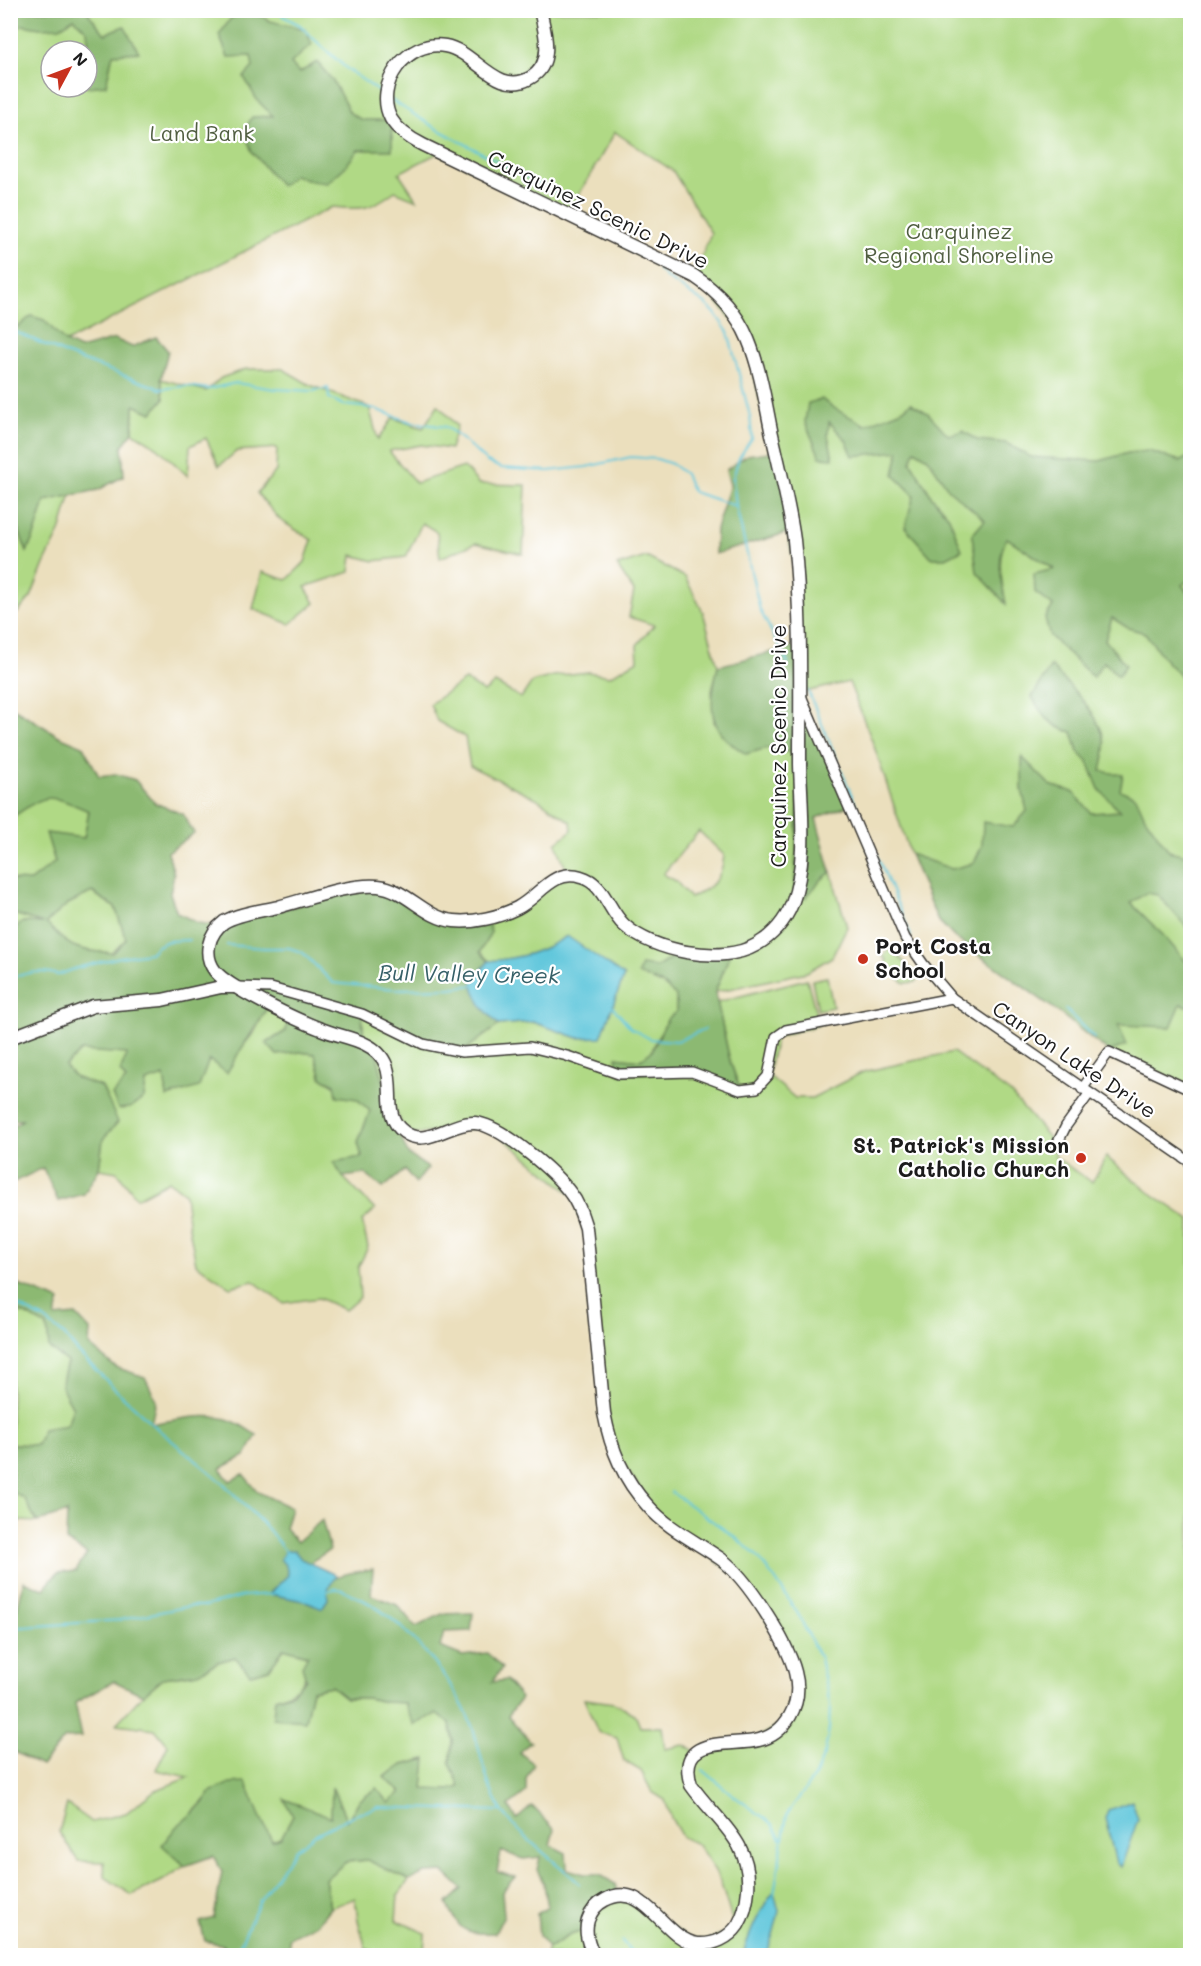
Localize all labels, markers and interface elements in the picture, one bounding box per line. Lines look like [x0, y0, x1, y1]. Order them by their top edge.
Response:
north arrow [39, 39, 99, 99]
text: N [69, 47, 93, 70]
park label: Land Bank [150, 119, 254, 146]
street label: Carquinez Scenic Drive [484, 143, 714, 274]
park label: Carquinez Regional Shoreline [864, 217, 1054, 268]
street label: Carquinez Scenic Drive [764, 625, 791, 867]
place label: Port Costa School [875, 932, 991, 983]
marker: Port Costa School [856, 952, 870, 966]
water label: Bull Valley Creek [378, 957, 561, 990]
street label: Canyon Lake Drive [988, 994, 1162, 1124]
place label: St. Patrick's Mission Catholic Church [853, 1131, 1069, 1182]
marker: St. Patrick's Mission Catholic Church [1074, 1151, 1088, 1165]

